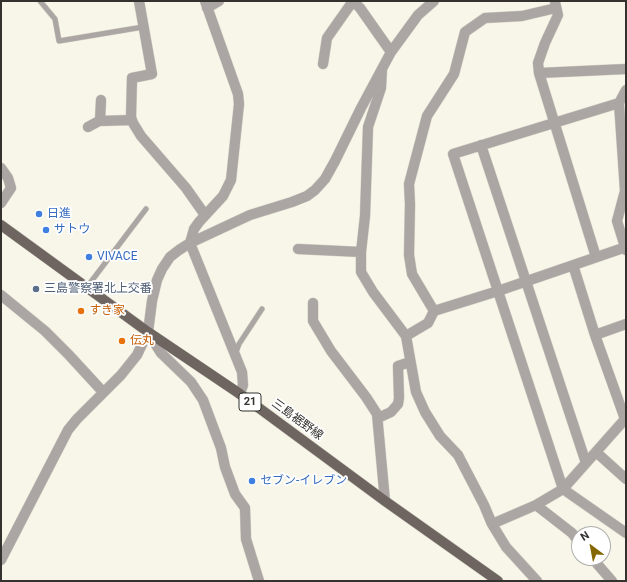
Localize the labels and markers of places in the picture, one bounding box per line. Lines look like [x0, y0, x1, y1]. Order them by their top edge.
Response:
place label: 日進 [47, 207, 71, 221]
marker: 日進 [34, 209, 44, 219]
place label: サトウ [54, 223, 90, 237]
marker: サトウ [41, 225, 51, 235]
place label: VIVACE [97, 250, 138, 264]
marker: VIVACE [84, 252, 94, 262]
place label: 三島警察署北上交番 [44, 282, 152, 296]
marker: 三島警察署北上交番 [31, 284, 41, 294]
place label: すき家 [89, 304, 125, 318]
marker: すき家 [76, 306, 86, 316]
place label: 伝丸 [130, 334, 154, 348]
marker: 伝丸 [117, 336, 127, 346]
place label: セブン-イレブン [260, 474, 347, 488]
marker: セブン-イレブン [247, 476, 257, 486]

